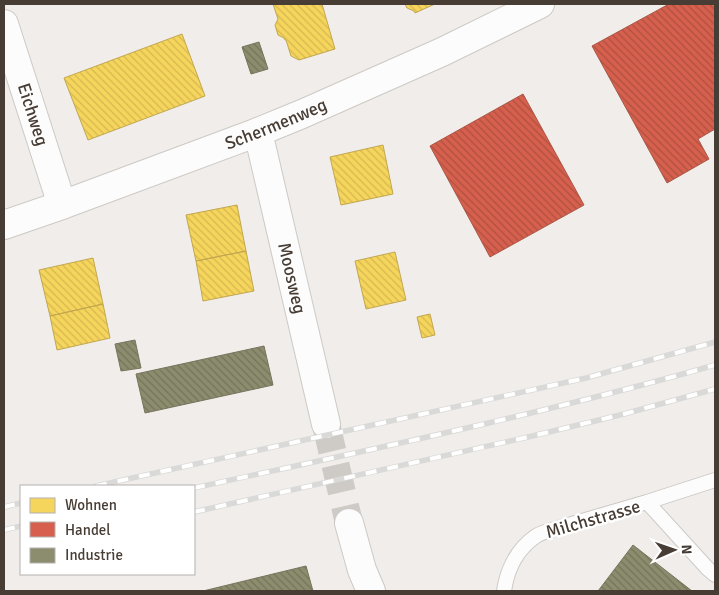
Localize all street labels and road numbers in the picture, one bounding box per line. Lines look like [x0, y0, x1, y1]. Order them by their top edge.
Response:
street label: Eichweg [13, 80, 53, 148]
street label: Schermenweg [222, 93, 330, 154]
street label: Moosweg [273, 240, 311, 316]
street label: Milchstrasse [543, 495, 643, 543]

